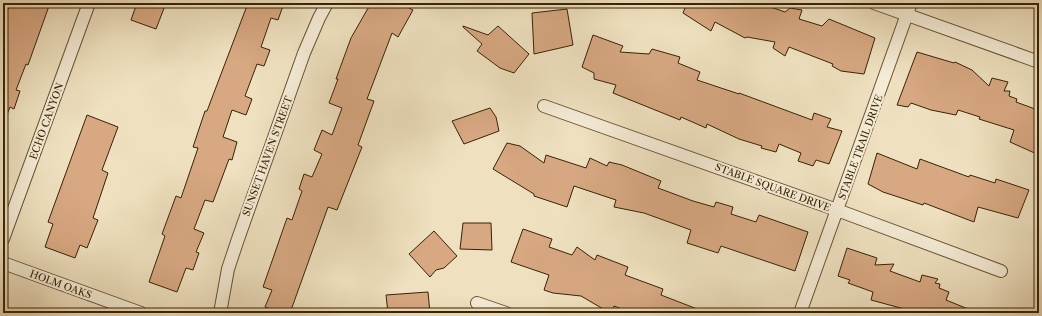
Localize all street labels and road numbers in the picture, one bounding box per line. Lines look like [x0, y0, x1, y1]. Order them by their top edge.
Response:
street label: ECHO CANYON [27, 81, 66, 161]
street label: STABLE TRAIL DRIVE [835, 93, 886, 202]
street label: SUNSET HAVEN STREET [240, 94, 295, 218]
street label: STABLE SQUARE DRIVE [713, 160, 833, 215]
street label: HOLM OAKS [28, 267, 94, 302]

